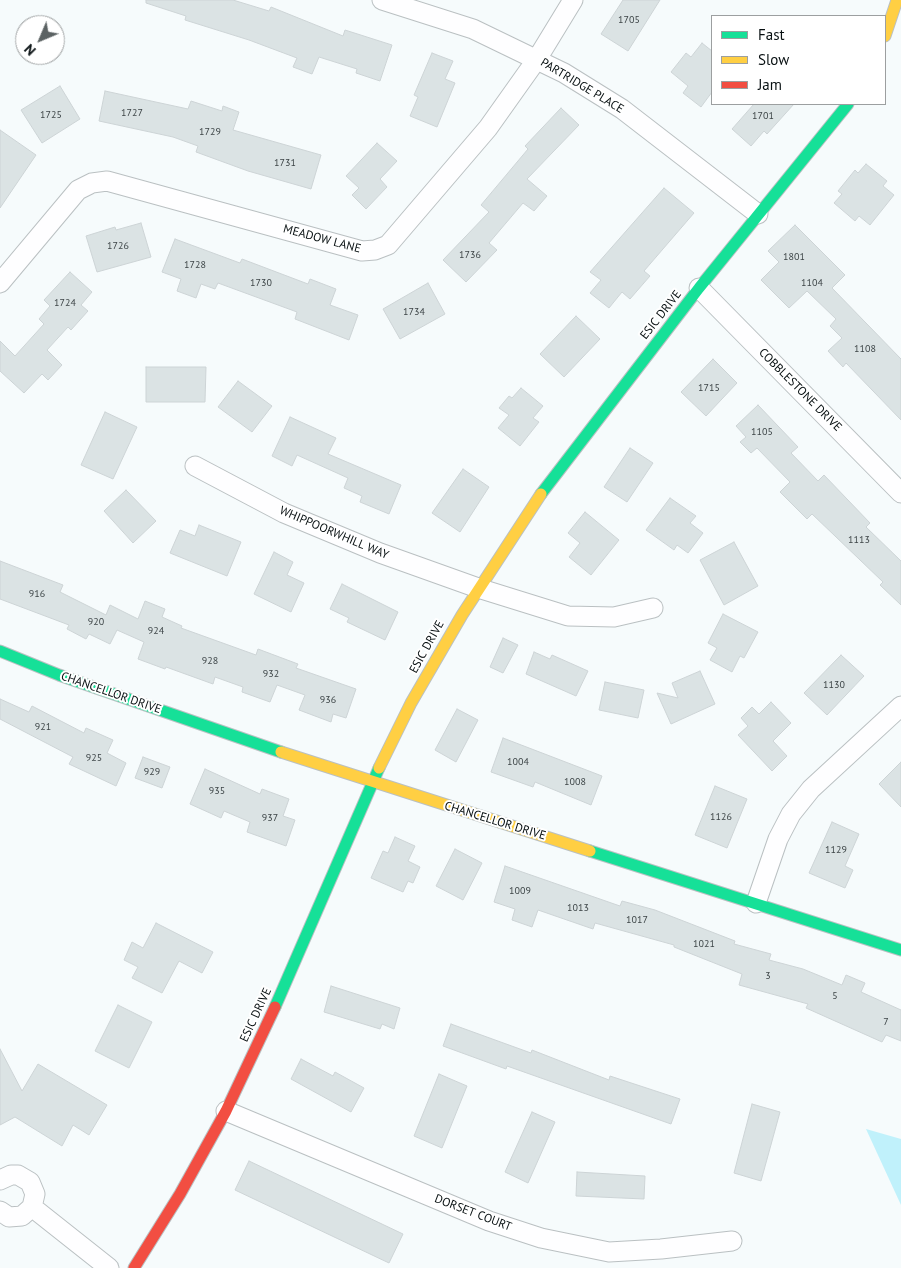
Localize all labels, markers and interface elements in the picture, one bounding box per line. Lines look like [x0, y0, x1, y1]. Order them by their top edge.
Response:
house number: 1705 [618, 14, 640, 26]
north arrow [15, 15, 65, 65]
legend [711, 15, 886, 105]
text: Fast [758, 25, 785, 44]
text: N [20, 40, 40, 60]
text: Slow [758, 50, 789, 69]
street label: PARTRIDGE PLACE [538, 55, 626, 117]
text: Jam [758, 75, 782, 94]
house number: 1727 [121, 107, 143, 119]
house number: 1725 [40, 109, 62, 121]
house number: 1701 [752, 110, 774, 122]
house number: 1729 [199, 126, 221, 138]
house number: 1731 [274, 157, 296, 169]
street label: MEADOW LANE [282, 222, 362, 256]
house number: 1726 [107, 240, 129, 252]
house number: 1736 [459, 249, 481, 261]
house number: 1801 [783, 251, 805, 263]
house number: 1728 [184, 259, 206, 271]
house number: 1730 [250, 277, 272, 289]
house number: 1104 [801, 277, 823, 289]
street label: ESIC DRIVE [637, 288, 685, 342]
house number: 1724 [54, 297, 76, 309]
house number: 1734 [403, 306, 425, 318]
house number: 1108 [854, 343, 876, 355]
street label: COBBLESTONE DRIVE [755, 345, 845, 435]
house number: 1715 [698, 382, 720, 394]
house number: 1105 [751, 426, 773, 438]
street label: WHIPPOORWHILL WAY [277, 503, 391, 563]
house number: 1113 [848, 534, 870, 546]
house number: 916 [29, 588, 45, 600]
house number: 920 [88, 616, 104, 628]
street label: ESIC DRIVE [407, 618, 447, 676]
house number: 924 [148, 625, 164, 637]
house number: 928 [202, 655, 218, 667]
house number: 932 [263, 668, 279, 680]
street label: CHANCELLOR DRIVE [59, 669, 163, 717]
house number: 1130 [823, 679, 845, 691]
house number: 936 [320, 694, 336, 706]
house number: 921 [35, 721, 51, 733]
house number: 925 [86, 752, 102, 764]
house number: 1004 [507, 756, 529, 768]
house number: 929 [144, 766, 160, 778]
house number: 1008 [564, 776, 586, 788]
house number: 935 [209, 785, 225, 797]
street label: CHANCELLOR DRIVE [443, 799, 547, 843]
house number: 1126 [710, 811, 732, 823]
house number: 937 [262, 812, 278, 824]
house number: 1129 [825, 844, 847, 856]
house number: 1009 [509, 885, 531, 897]
house number: 1013 [567, 902, 589, 914]
house number: 1017 [626, 914, 648, 926]
house number: 1021 [693, 938, 715, 950]
house number: 3 [765, 970, 771, 982]
street label: ESIC DRIVE [237, 986, 275, 1044]
house number: 5 [832, 990, 838, 1002]
house number: 7 [883, 1016, 889, 1028]
street label: DORSET COURT [432, 1192, 514, 1234]

